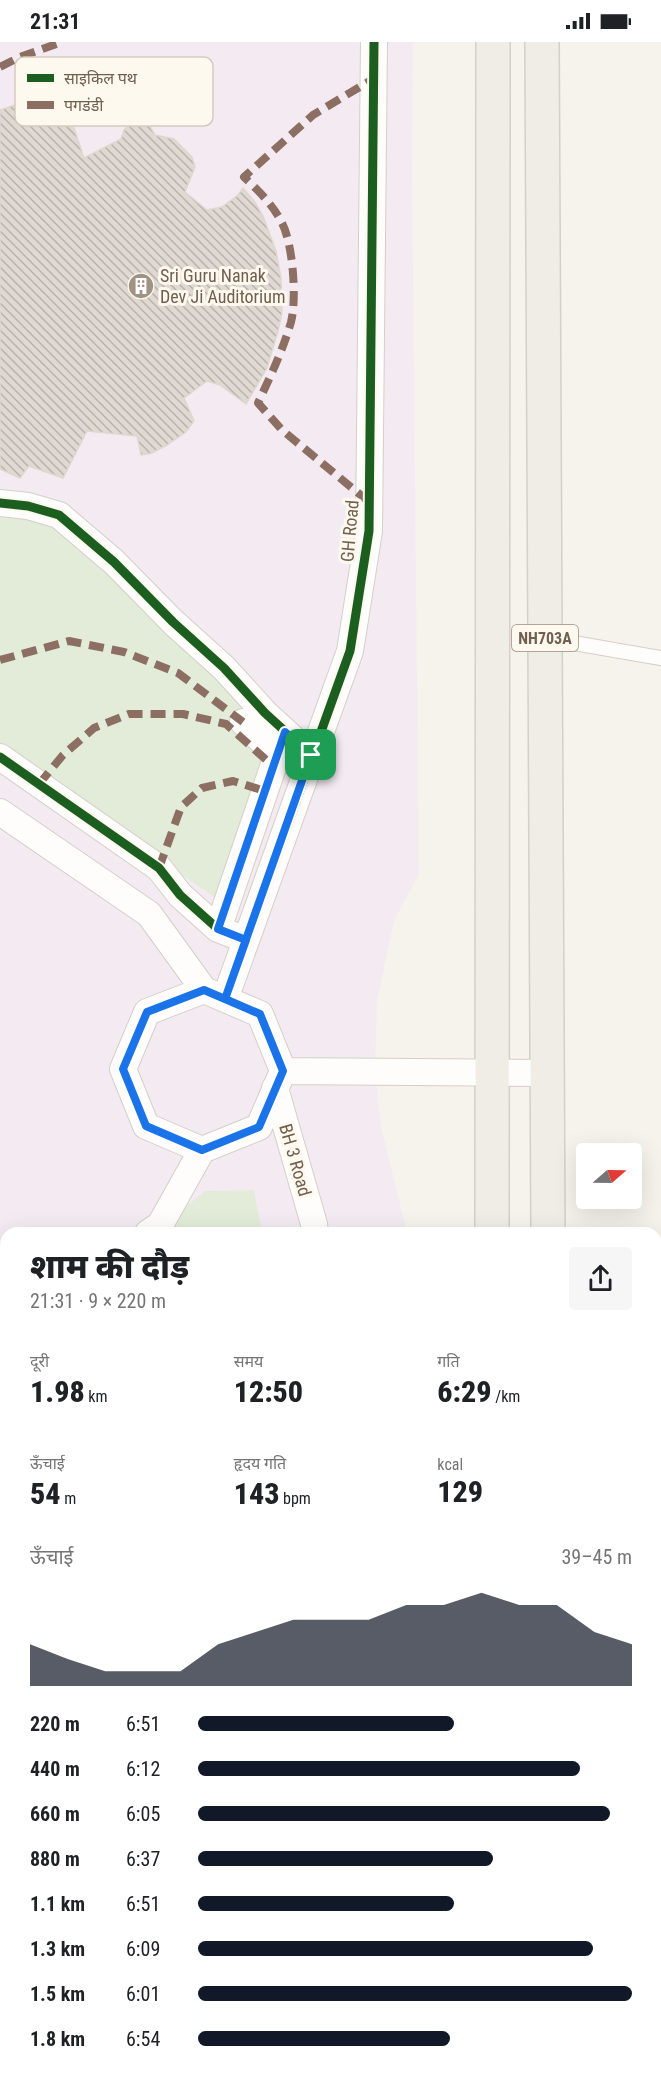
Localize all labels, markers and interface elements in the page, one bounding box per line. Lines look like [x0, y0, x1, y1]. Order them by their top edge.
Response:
text: 21:31 [30, 9, 81, 34]
legend [15, 57, 213, 126]
text: साइकिल पथ [64, 69, 138, 88]
text: पगडंडी [64, 96, 104, 115]
place label: Sri Guru Nanak Dev Ji Auditorium [160, 265, 286, 307]
building icon: Sri Guru Nanak Dev Ji Auditorium [126, 271, 156, 301]
street label: GH Road [336, 499, 363, 563]
road number: NH703A [512, 625, 578, 651]
pin [285, 729, 336, 780]
icon: arrive [294, 738, 327, 771]
street label: BH 3 Road [275, 1121, 316, 1198]
north arrow [576, 1143, 642, 1209]
map controls [576, 1143, 642, 1209]
text: शाम की दौड़ [30, 1247, 189, 1286]
button: share [569, 1247, 632, 1310]
text: 21:31 · 9 × 220 m [30, 1289, 166, 1313]
text: दूरी [30, 1352, 49, 1371]
text: समय [234, 1352, 263, 1371]
text: गति [437, 1352, 460, 1371]
text: 1.98 [30, 1374, 85, 1409]
text: 12:50 [234, 1374, 303, 1409]
text: 6:29 [437, 1374, 492, 1409]
text: km [85, 1387, 108, 1406]
text: /km [492, 1387, 520, 1406]
text: ऊँचाई [30, 1454, 65, 1473]
text: हृदय गति [234, 1454, 286, 1473]
text: kcal [437, 1455, 463, 1474]
text: 129 [437, 1474, 483, 1509]
text: 54 [30, 1476, 61, 1511]
text: 143 [234, 1476, 279, 1511]
text: m [61, 1489, 76, 1508]
text: bpm [279, 1489, 311, 1508]
text: ऊँचाई [30, 1545, 73, 1569]
text: 39–45 m [561, 1545, 632, 1569]
text: 220 m [30, 1712, 80, 1736]
text: 6:51 [126, 1712, 160, 1736]
text: 440 m [30, 1757, 80, 1781]
text: 6:12 [126, 1757, 160, 1781]
text: 660 m [30, 1802, 80, 1826]
text: 6:05 [126, 1802, 160, 1826]
text: 880 m [30, 1847, 80, 1871]
text: 6:37 [126, 1847, 160, 1871]
text: 1.1 km [30, 1892, 85, 1916]
text: 6:51 [126, 1892, 160, 1916]
text: 1.3 km [30, 1937, 85, 1961]
text: 6:09 [126, 1937, 160, 1961]
text: 1.5 km [30, 1982, 85, 2006]
text: 6:01 [126, 1982, 160, 2006]
text: 1.8 km [30, 2027, 85, 2051]
text: 6:54 [126, 2027, 160, 2051]

